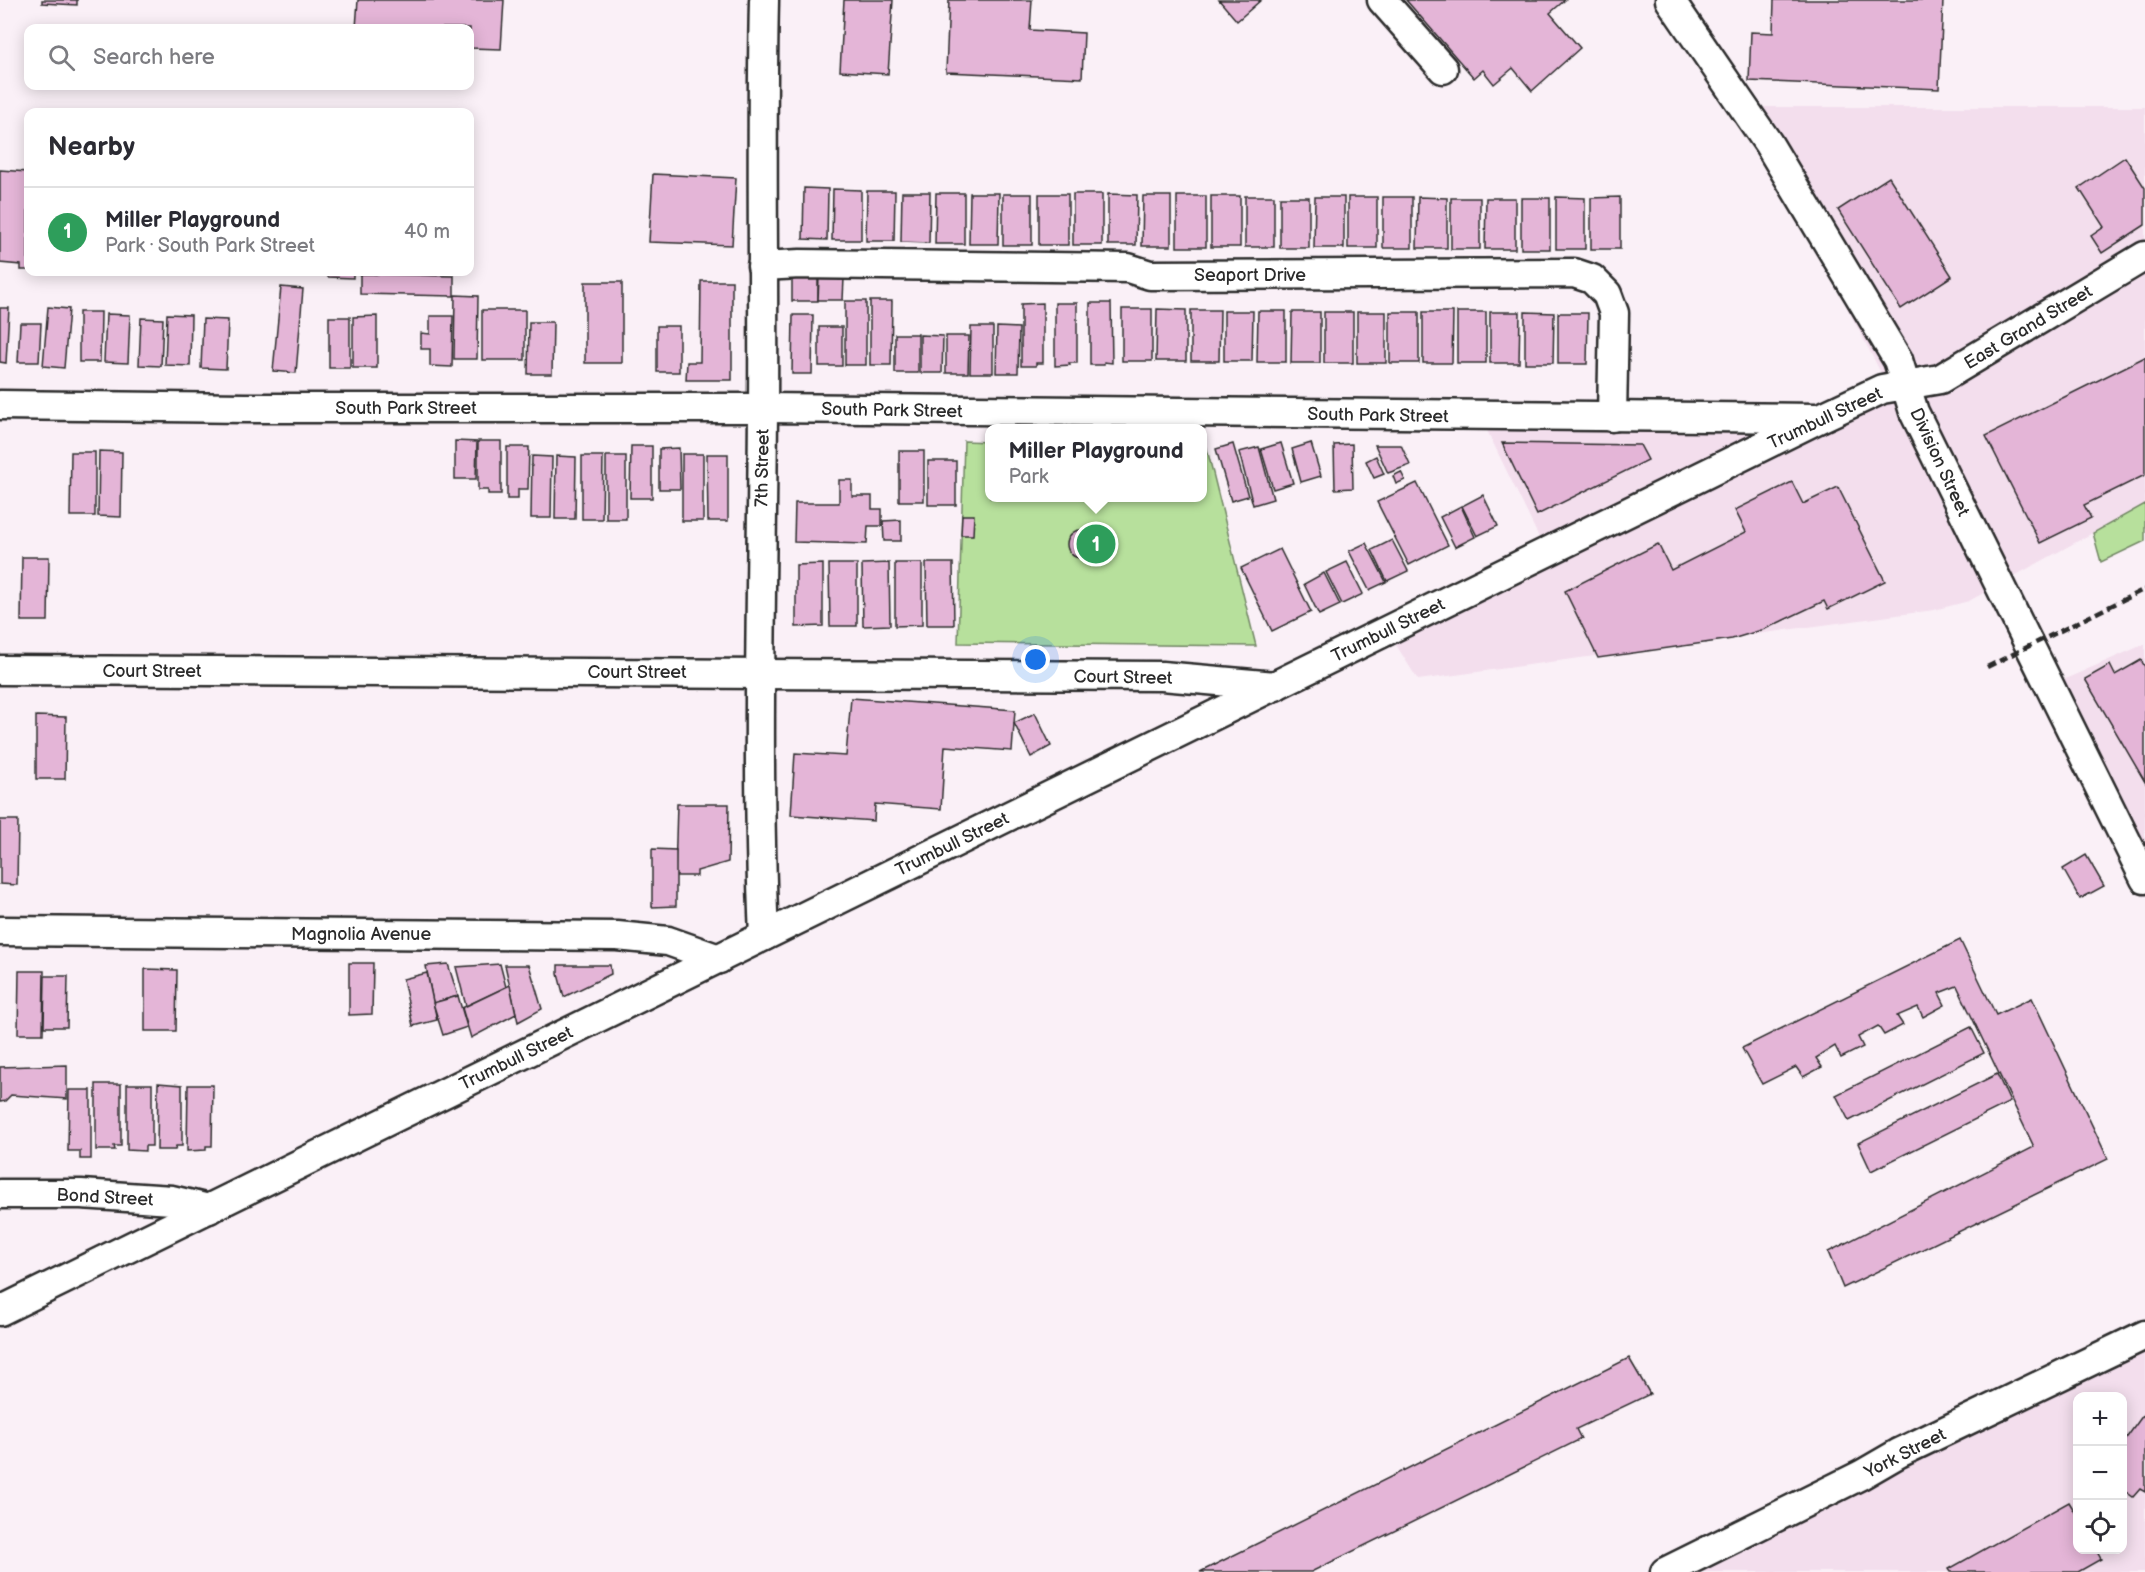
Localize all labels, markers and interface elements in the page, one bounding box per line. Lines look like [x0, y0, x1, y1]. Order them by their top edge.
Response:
search box [24, 24, 474, 90]
icon: search [45, 41, 78, 74]
text: Search here [93, 44, 215, 71]
text: Nearby [48, 132, 135, 163]
text: Miller Playground [105, 207, 280, 234]
text: 1 [63, 220, 72, 244]
text: 40 m [404, 220, 450, 244]
text: Park · South Park Street [105, 234, 315, 258]
street label: Seaport Drive [1194, 265, 1306, 286]
street label: East Grand Street [1960, 281, 2096, 374]
street label: Trumbull Street [1765, 383, 1886, 454]
street label: South Park Street [335, 398, 477, 419]
street label: South Park Street [821, 399, 963, 422]
street label: South Park Street [1307, 404, 1449, 427]
street label: Division Street [1905, 405, 1974, 520]
popup [985, 424, 1207, 502]
street label: 7th Street [751, 428, 774, 507]
text: Miller Playground [1008, 438, 1184, 465]
text: Park [1008, 465, 1049, 489]
pin: 1 [1076, 522, 1116, 566]
street label: Trumbull Street [1328, 594, 1449, 667]
your location [1021, 645, 1050, 674]
street label: Court Street [102, 661, 202, 682]
street label: Court Street [587, 662, 687, 683]
street label: Court Street [1073, 666, 1173, 689]
street label: Trumbull Street [892, 808, 1013, 881]
street label: Magnolia Avenue [291, 924, 431, 945]
street label: Trumbull Street [456, 1022, 577, 1095]
street label: Bond Street [56, 1184, 154, 1211]
map controls [2073, 1392, 2127, 1554]
button: + [2073, 1392, 2127, 1446]
street label: York Street [1860, 1424, 1950, 1483]
button: − [2073, 1446, 2127, 1500]
button: locate [2073, 1500, 2127, 1554]

